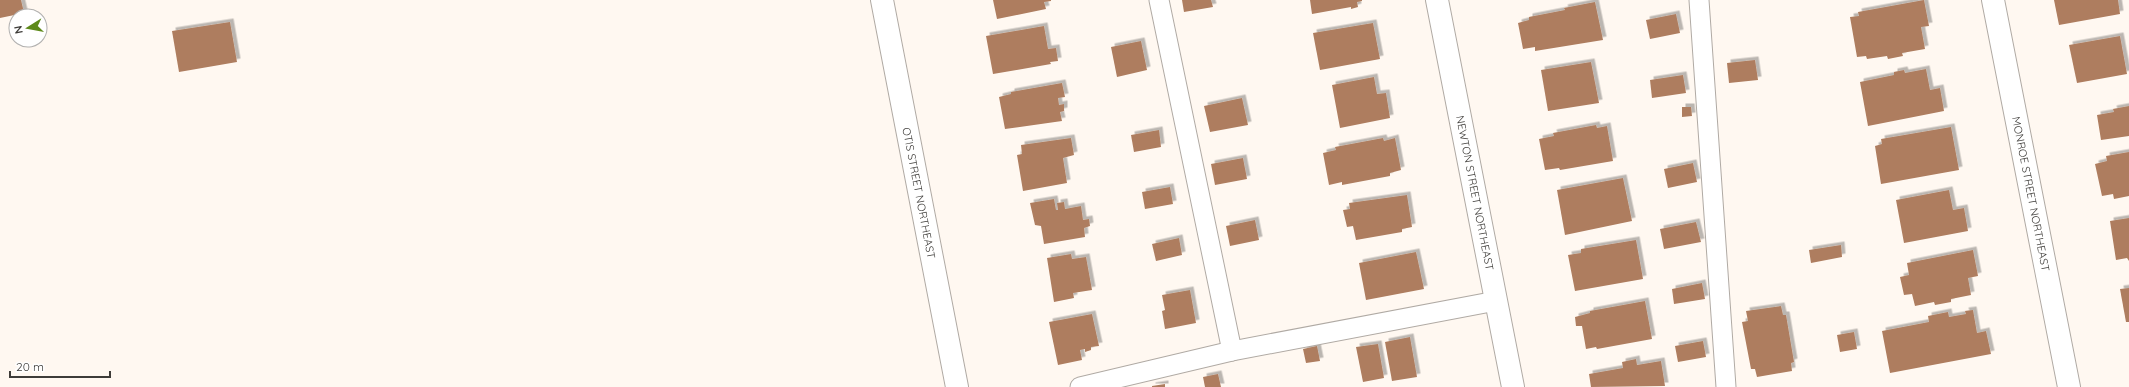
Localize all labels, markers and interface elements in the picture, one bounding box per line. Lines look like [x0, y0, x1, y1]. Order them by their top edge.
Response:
north arrow [8, 8, 48, 48]
text: N [11, 25, 26, 35]
street label: NEWTON STREET NORTHEAST [1453, 114, 1497, 272]
street label: MONROE STREET NORTHEAST [2009, 116, 2053, 273]
street label: OTIS STREET NORTHEAST [899, 126, 939, 260]
scale bar [10, 353, 110, 379]
text: 20 m [16, 359, 44, 374]

